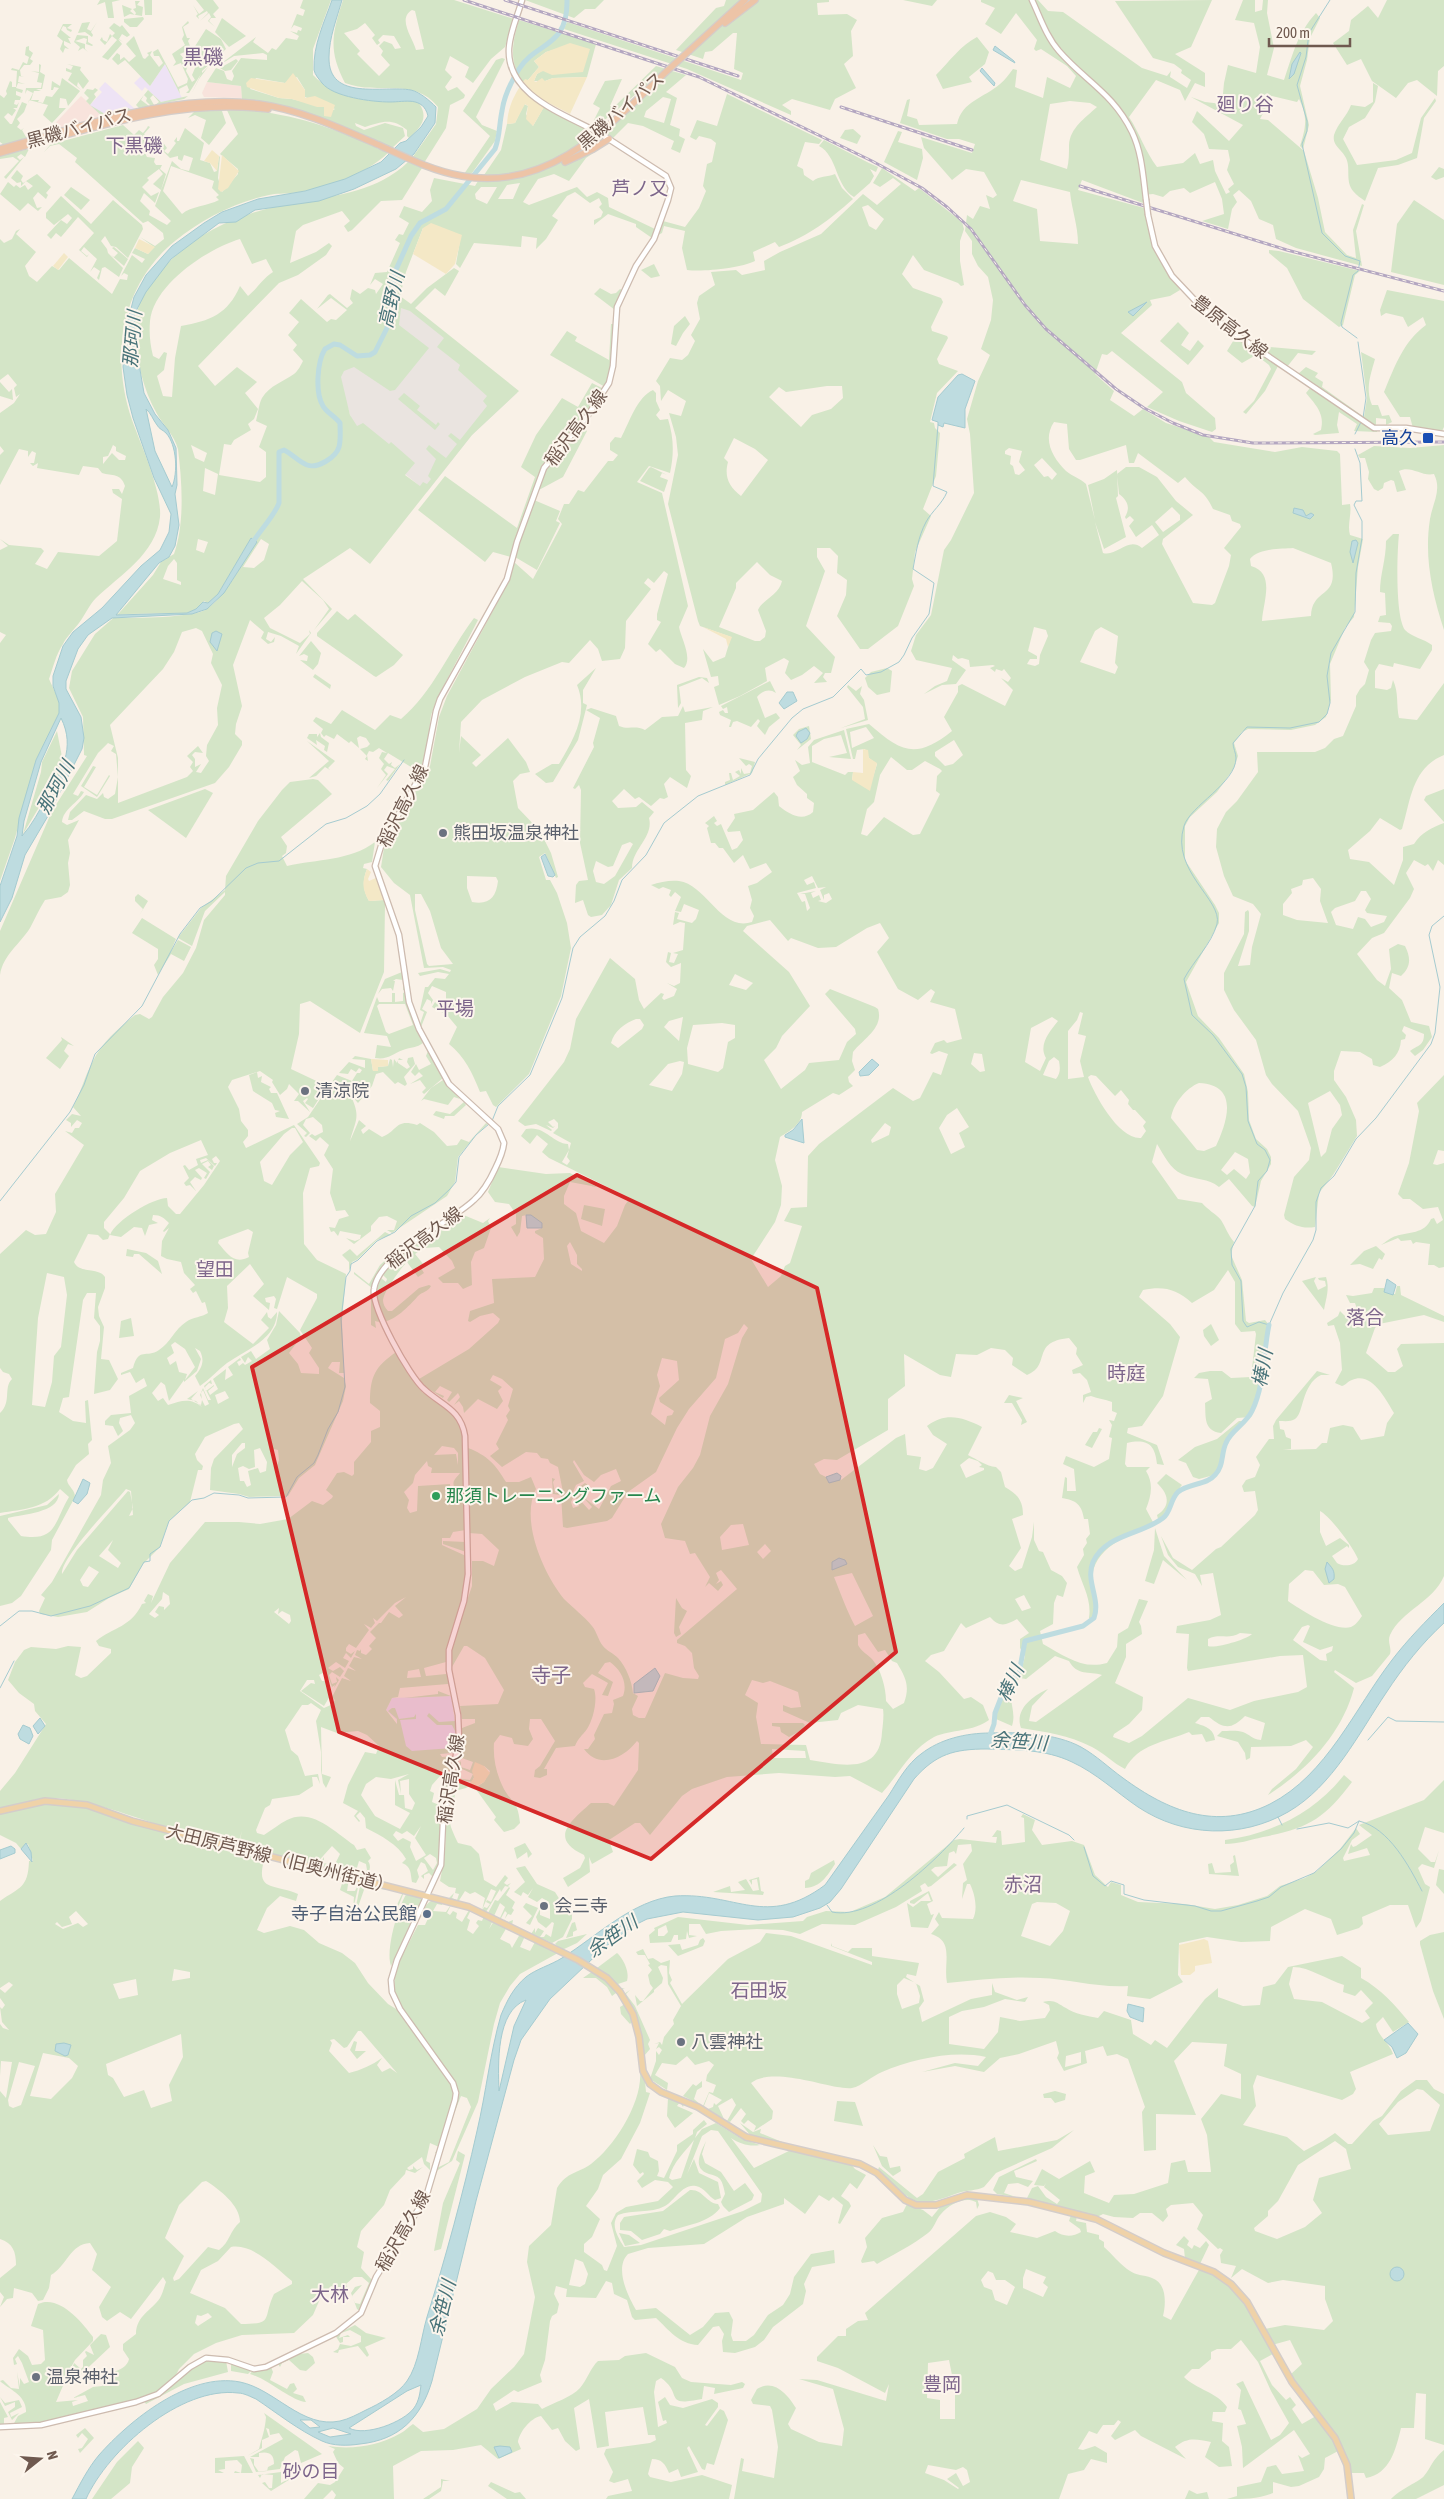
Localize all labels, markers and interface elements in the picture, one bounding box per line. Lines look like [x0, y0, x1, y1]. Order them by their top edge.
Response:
scale bar [1269, 15, 1350, 47]
text: 200 m [1276, 24, 1310, 41]
district label: 黒磯 [183, 45, 223, 68]
street label: 黒磯バイパス [573, 67, 668, 154]
district label: 廻り谷 [1216, 93, 1274, 115]
street label: 黒磯バイパス [24, 103, 134, 152]
district label: 下黒磯 [105, 134, 163, 156]
district label: 芦ノ又 [611, 177, 669, 199]
water label: 高野川 [374, 268, 409, 330]
street label: 豊原高久線 [1188, 291, 1272, 363]
water label: 那珂川 [119, 308, 146, 368]
street label: 稲沢高久線 [540, 385, 611, 470]
place label: 高久 [1381, 427, 1417, 448]
marker: 高久 [1421, 431, 1435, 445]
water label: 那珂川 [32, 755, 79, 817]
street label: 稲沢高久線 [373, 761, 432, 851]
place label: 熊田坂温泉神社 [453, 822, 579, 843]
marker: 熊田坂温泉神社 [437, 827, 449, 839]
district label: 平場 [436, 997, 474, 1019]
place label: 清涼院 [315, 1080, 369, 1101]
marker: 清涼院 [299, 1085, 311, 1097]
street label: 稲沢高久線 [381, 1202, 466, 1273]
district label: 望田 [196, 1258, 234, 1280]
district label: 落合 [1346, 1306, 1384, 1328]
water label: 棒川 [1248, 1345, 1276, 1389]
district label: 時庭 [1107, 1362, 1145, 1384]
place label: 那須トレーニングファーム [446, 1485, 661, 1506]
marker: 那須トレーニングファーム [430, 1490, 442, 1502]
water label: 棒川 [992, 1659, 1029, 1705]
district label: 寺子 [531, 1663, 571, 1686]
water label: 余笹川 [990, 1728, 1050, 1754]
street label: 稲沢高久線 [433, 1733, 468, 1825]
street label: 大田原芦野線（旧奥州街道） [164, 1820, 396, 1897]
district label: 赤沼 [1004, 1873, 1042, 1895]
place label: 会三寺 [554, 1895, 608, 1916]
marker: 会三寺 [538, 1900, 550, 1912]
place label: 寺子自治公民館 [291, 1903, 417, 1924]
marker: 寺子自治公民館 [421, 1908, 433, 1920]
water label: 余笹川 [582, 1909, 643, 1961]
district label: 石田坂 [730, 1979, 788, 2001]
place label: 八雲神社 [691, 2031, 763, 2052]
marker: 八雲神社 [675, 2036, 687, 2048]
street label: 稲沢高久線 [371, 2187, 434, 2275]
water label: 余笹川 [424, 2276, 460, 2338]
district label: 大林 [311, 2283, 349, 2305]
place label: 温泉神社 [46, 2366, 118, 2387]
marker: 温泉神社 [30, 2371, 42, 2383]
district label: 豊岡 [923, 2373, 961, 2395]
north arrow [15, 2434, 65, 2484]
text: N [44, 2449, 61, 2461]
district label: 砂の目 [282, 2460, 340, 2482]

